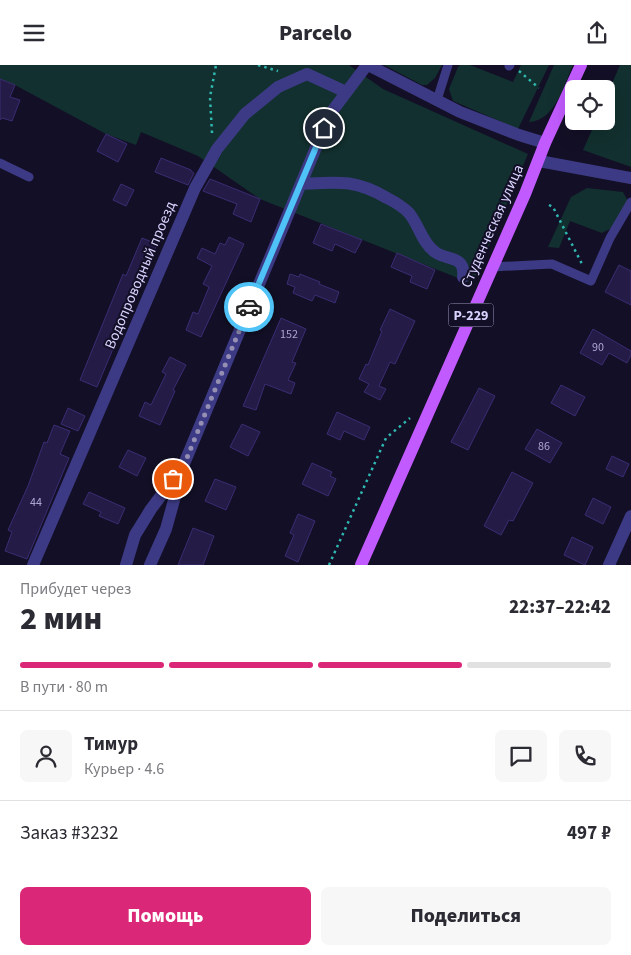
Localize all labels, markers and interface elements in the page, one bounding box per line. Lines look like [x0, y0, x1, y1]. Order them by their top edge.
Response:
text: Parcelo [279, 17, 352, 49]
icon: menu [20, 19, 48, 47]
icon: share [583, 19, 611, 47]
map controls [565, 80, 615, 130]
button: locate [565, 80, 615, 130]
pin [303, 107, 345, 149]
icon: home [310, 114, 338, 142]
street label: Студенческая улица [456, 161, 529, 291]
street label: Водопроводный проезд [100, 198, 181, 352]
courier [224, 282, 274, 332]
icon: car [235, 293, 263, 321]
road number: Р-229 [448, 303, 494, 327]
house number: 152 [280, 326, 298, 343]
house number: 90 [592, 339, 604, 356]
house number: 86 [538, 438, 550, 455]
pin [152, 458, 194, 500]
icon: bag [159, 465, 187, 493]
house number: 44 [30, 494, 42, 511]
text: Прибудет через [20, 578, 131, 600]
text: 22:37–22:42 [509, 594, 611, 621]
text: 2 мин [20, 596, 102, 642]
text: В пути · 80 m [20, 676, 108, 698]
button: person [20, 730, 72, 782]
button: chat [495, 730, 547, 782]
button: phone [559, 730, 611, 782]
text: Тимур [84, 731, 138, 758]
text: Курьер · 4.6 [84, 758, 164, 780]
text: Заказ #3232 [20, 820, 119, 847]
text: 497 ₽ [567, 820, 611, 847]
button: Помощь [20, 887, 311, 945]
button: Поделиться [321, 887, 611, 945]

